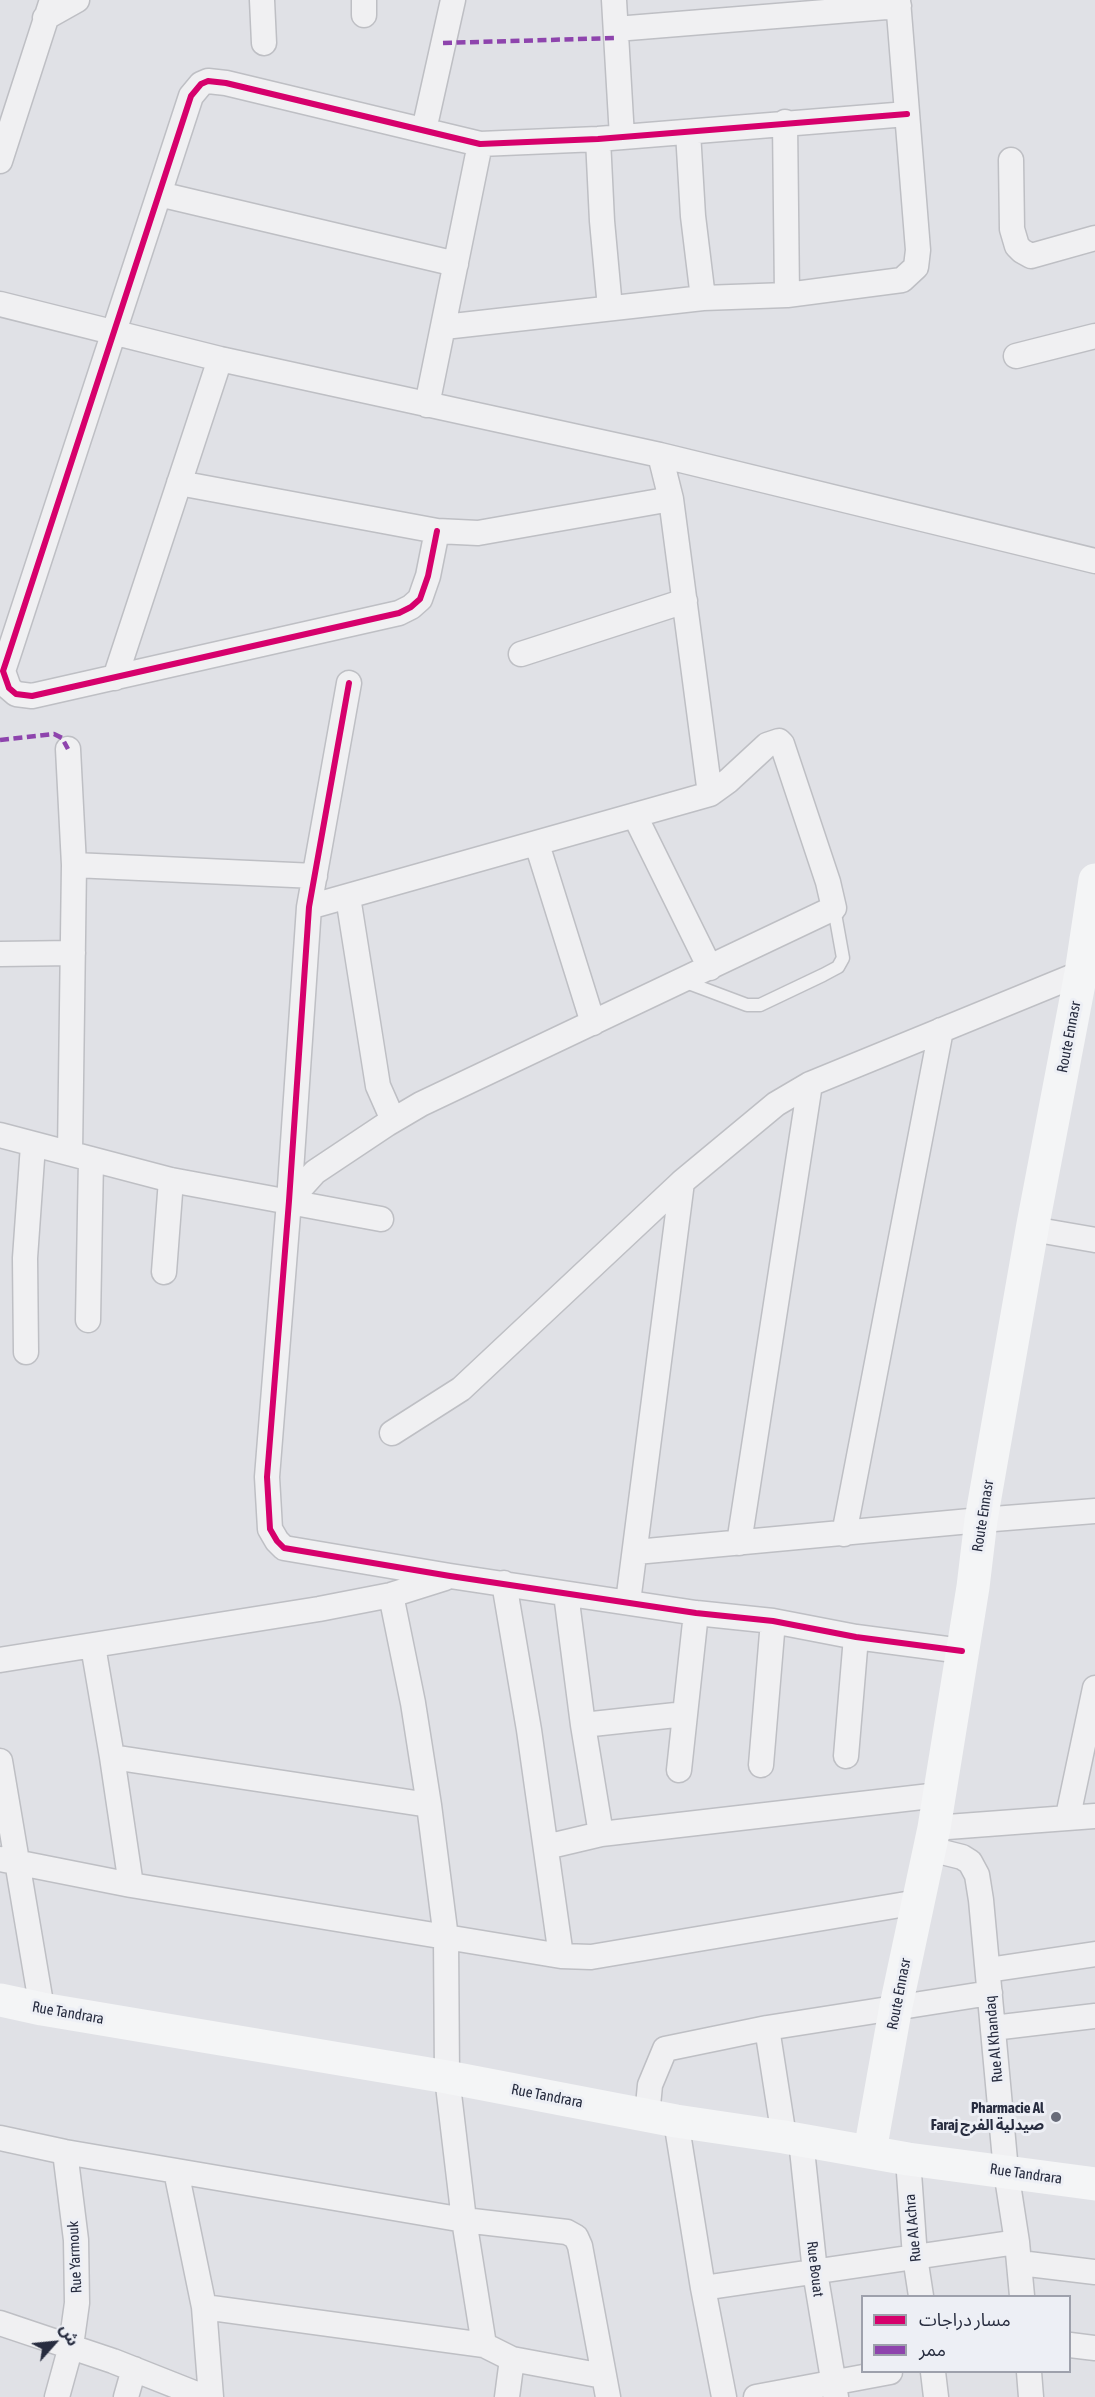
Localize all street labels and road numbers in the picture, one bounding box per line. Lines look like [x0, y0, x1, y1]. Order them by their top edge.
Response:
street label: Route Ennasr [1053, 1000, 1085, 1074]
street label: Route Ennasr [968, 1479, 998, 1553]
street label: Route Ennasr [883, 1957, 915, 2031]
street label: Rue Al Khandaq [981, 1995, 1007, 2083]
street label: Rue Tandrara [31, 1998, 105, 2028]
street label: Rue Tandrara [510, 2080, 584, 2112]
street label: Rue Tandrara [989, 2160, 1063, 2188]
street label: Rue Al Achra [901, 2193, 925, 2263]
street label: Rue Yarmouk [64, 2220, 86, 2294]
street label: Rue Bouat [803, 2240, 827, 2298]

